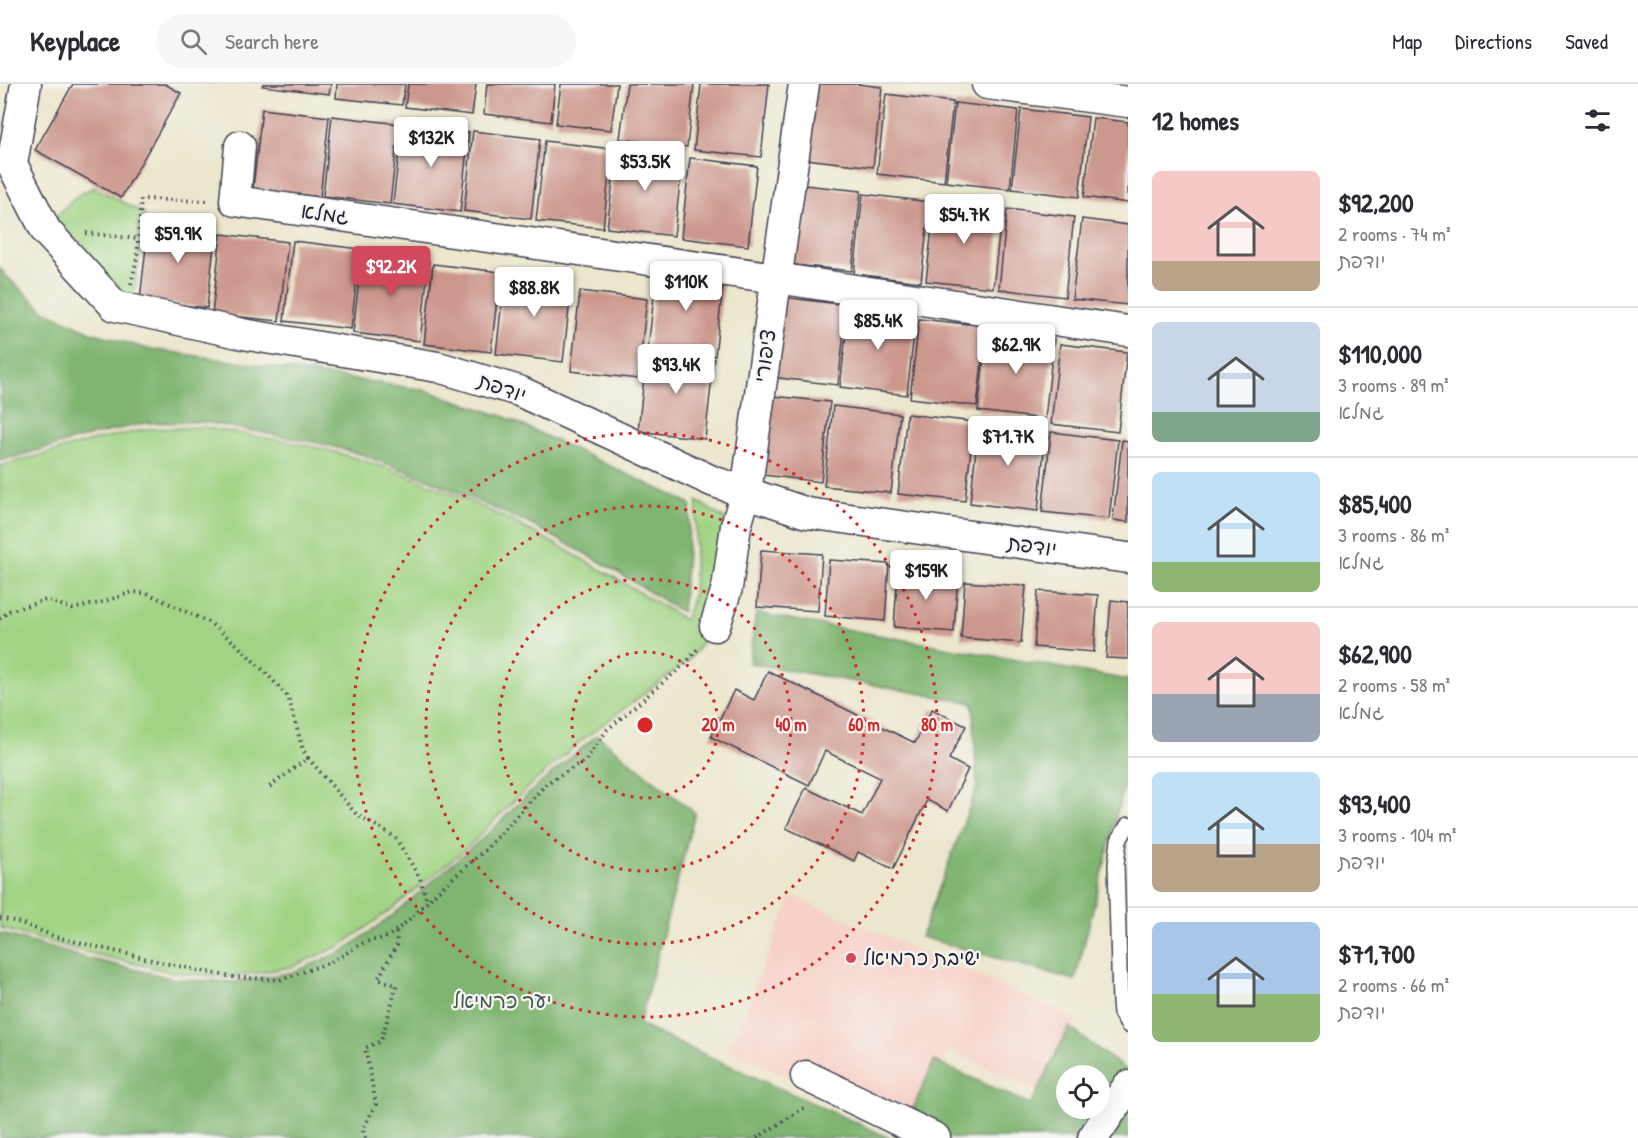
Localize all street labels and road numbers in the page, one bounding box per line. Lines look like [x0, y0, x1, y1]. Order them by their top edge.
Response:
street label: גמלא [299, 196, 351, 231]
street label: ציפורי [746, 328, 783, 384]
street label: יודפת [473, 365, 530, 409]
street label: יודפת [1004, 528, 1059, 563]

